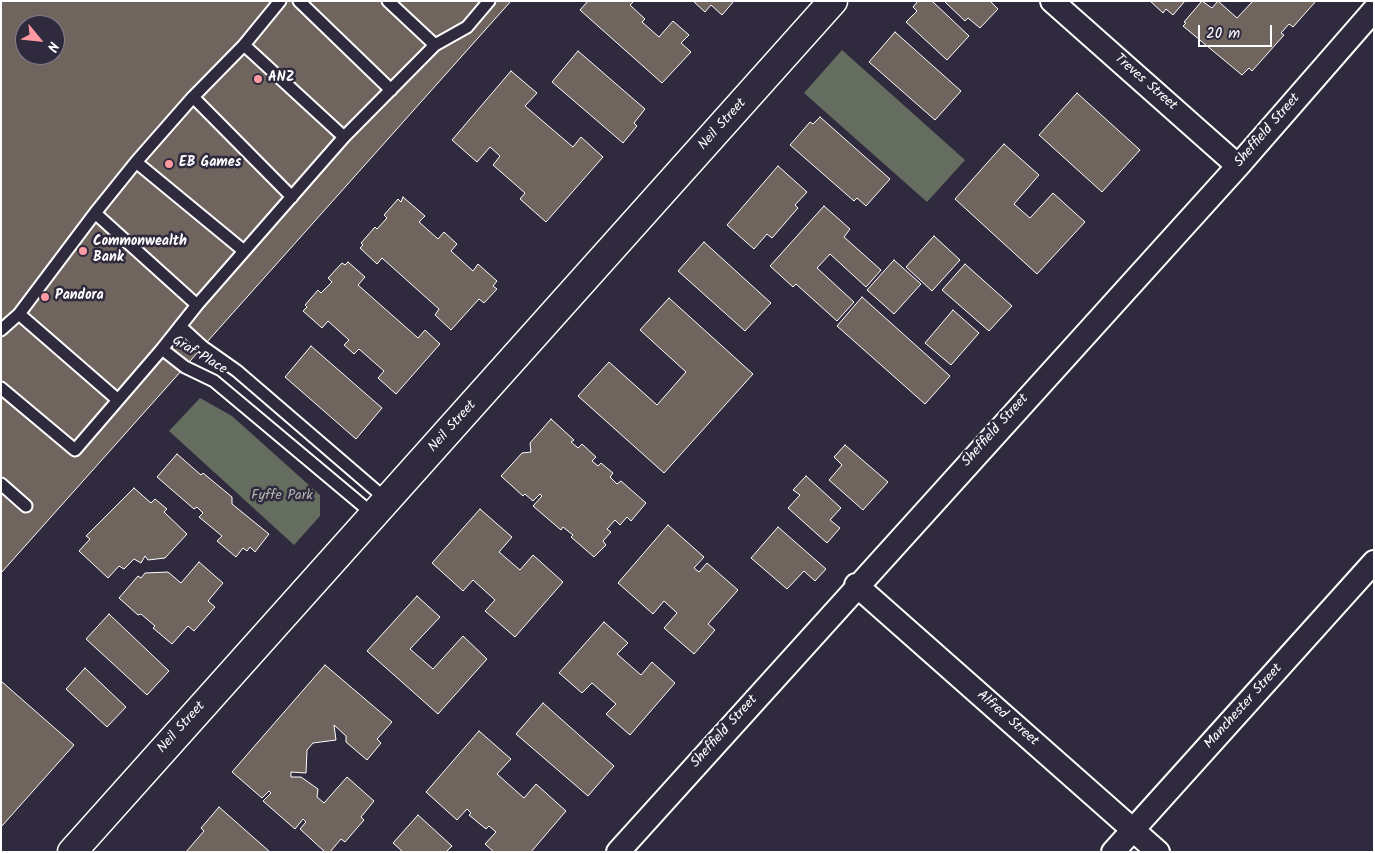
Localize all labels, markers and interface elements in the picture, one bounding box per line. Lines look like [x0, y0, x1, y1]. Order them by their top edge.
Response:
north arrow [15, 15, 65, 65]
scale bar [1200, 15, 1274, 47]
text: 20 m [1206, 22, 1240, 46]
text: N [41, 38, 64, 56]
street label: Treves Street [1110, 51, 1180, 115]
place label: ANZ [268, 71, 295, 87]
marker: ANZ [252, 73, 264, 85]
street label: Sheffield Street [1232, 91, 1304, 171]
street label: Neil Street [695, 96, 751, 154]
place label: EB Games [179, 156, 241, 172]
marker: EB Games [163, 158, 175, 170]
place label: Commonwealth Bank [93, 235, 187, 268]
marker: Commonwealth Bank [77, 245, 89, 257]
place label: Pandora [55, 289, 104, 305]
marker: Pandora [39, 291, 51, 303]
street label: Graf Place [169, 333, 229, 379]
street label: Sheffield Street [959, 391, 1033, 471]
street label: Neil Street [425, 398, 481, 456]
park label: Fyffe Park [251, 489, 313, 505]
street label: Manchester Street [1201, 661, 1287, 753]
street label: Alfred Street [973, 688, 1041, 750]
street label: Sheffield Street [688, 692, 762, 772]
street label: Neil Street [154, 699, 210, 757]

